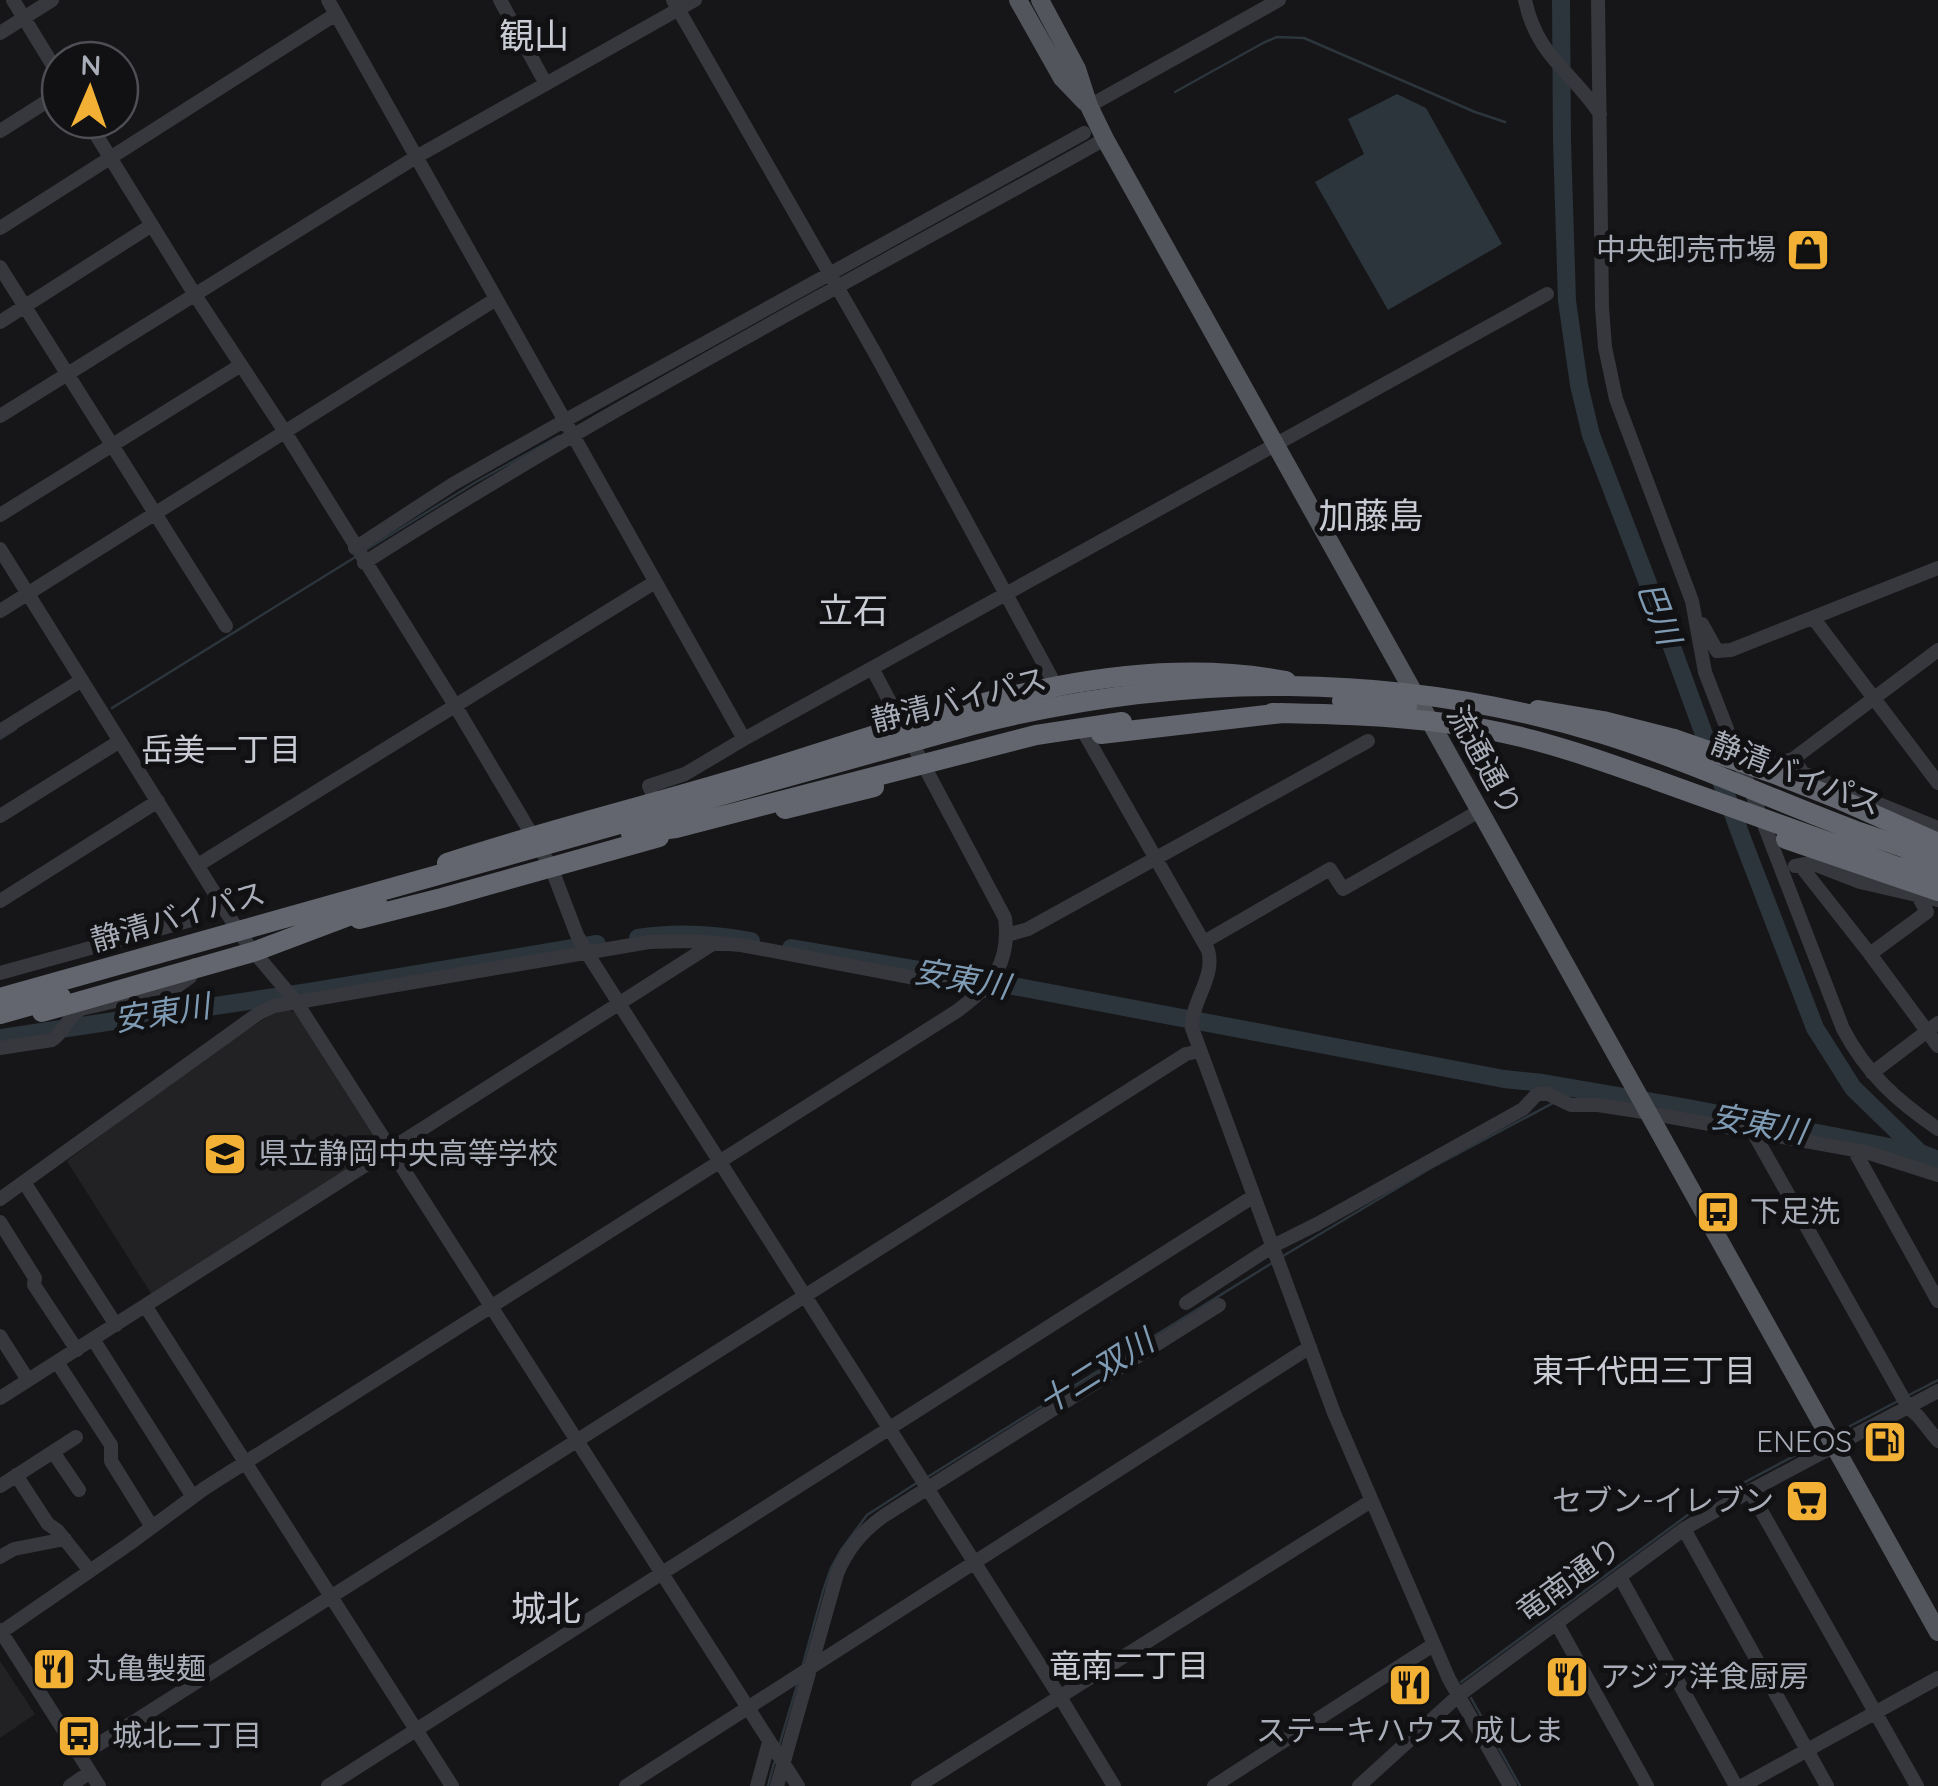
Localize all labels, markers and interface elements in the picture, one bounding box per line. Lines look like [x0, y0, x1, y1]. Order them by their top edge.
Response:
district label: 観山 [499, 13, 569, 57]
north arrow [40, 40, 140, 140]
text: N [80, 47, 102, 82]
shop icon: 中央卸売市場 [1785, 227, 1831, 273]
place label: 中央卸売市場 [1596, 230, 1776, 268]
district label: 加藤島 [1318, 493, 1424, 537]
water label: 巴川 [1630, 576, 1691, 652]
district label: 立石 [818, 588, 888, 632]
street label: 静清バイパス [867, 659, 1050, 739]
street label: 流通通り [1439, 699, 1531, 822]
street label: 静清バイパス [1706, 723, 1887, 823]
district label: 岳美一丁目 [141, 729, 301, 769]
street label: 静清バイパス [86, 873, 269, 959]
water label: 安東川 [911, 950, 1016, 1007]
water label: 安東川 [111, 984, 215, 1039]
water label: 安東川 [1708, 1095, 1813, 1152]
school or university icon: 県立静岡中央高等学校 [202, 1131, 248, 1177]
place label: 県立静岡中央高等学校 [258, 1134, 558, 1172]
bus stop icon: 下足洗 [1695, 1189, 1741, 1235]
place label: 下足洗 [1750, 1192, 1840, 1230]
water label: 十二双川 [1031, 1319, 1163, 1422]
district label: 東千代田三丁目 [1532, 1350, 1756, 1390]
fuel station icon: ENEOS [1862, 1419, 1908, 1465]
place label: ENEOS [1756, 1422, 1852, 1460]
supermarket icon: セブン-イレブン [1784, 1478, 1830, 1524]
place label: セブン-イレブン [1552, 1481, 1774, 1519]
street label: 竜南通り [1509, 1529, 1628, 1630]
district label: 城北 [511, 1586, 581, 1630]
district label: 竜南二丁目 [1049, 1645, 1209, 1685]
restaurant icon: 丸亀製麺 [31, 1646, 77, 1692]
place label: 丸亀製麺 [86, 1649, 206, 1687]
restaurant icon: アジア洋食厨房 [1544, 1654, 1590, 1700]
place label: アジア洋食厨房 [1600, 1657, 1809, 1695]
restaurant icon: ステーキハウス 成しま [1387, 1662, 1433, 1708]
place label: ステーキハウス 成しま [1256, 1711, 1564, 1749]
bus stop icon: 城北二丁目 [56, 1713, 102, 1759]
place label: 城北二丁目 [112, 1716, 262, 1754]

